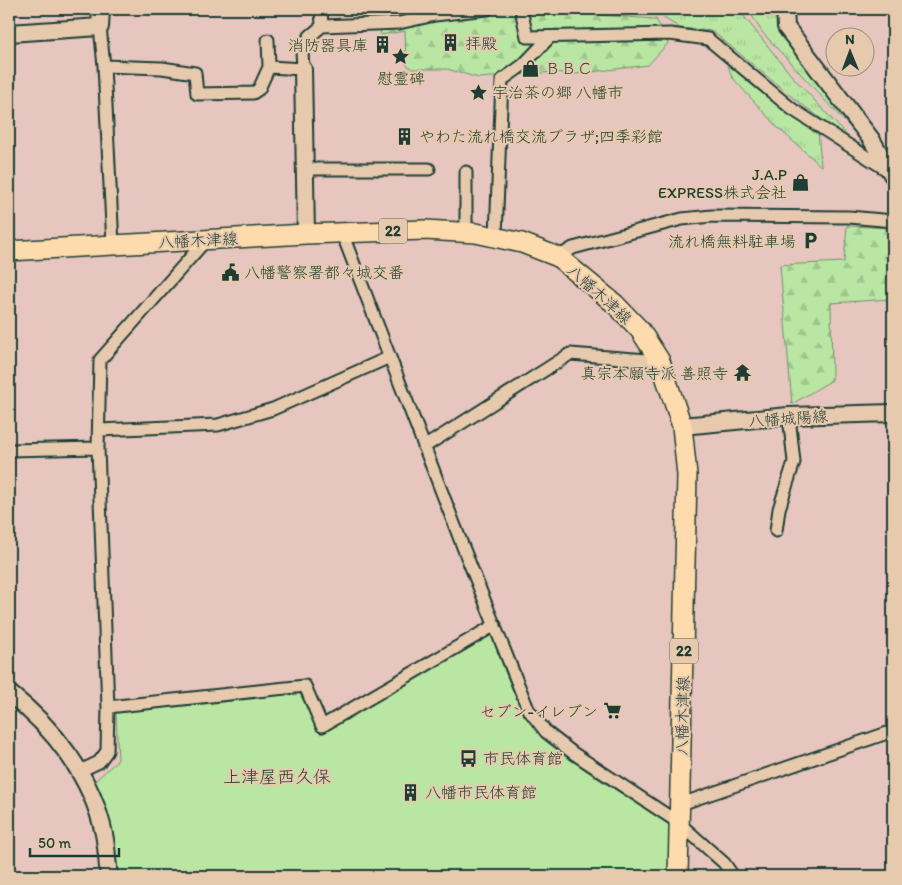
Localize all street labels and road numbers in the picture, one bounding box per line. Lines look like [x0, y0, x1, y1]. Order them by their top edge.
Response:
road number: 22 [379, 218, 407, 244]
street label: 八幡木津線 [158, 229, 238, 252]
street label: 八幡木津線 [564, 261, 636, 328]
street label: 八幡城陽線 [747, 406, 829, 431]
road number: 22 [670, 638, 698, 664]
street label: 八幡木津線 [672, 676, 693, 756]

